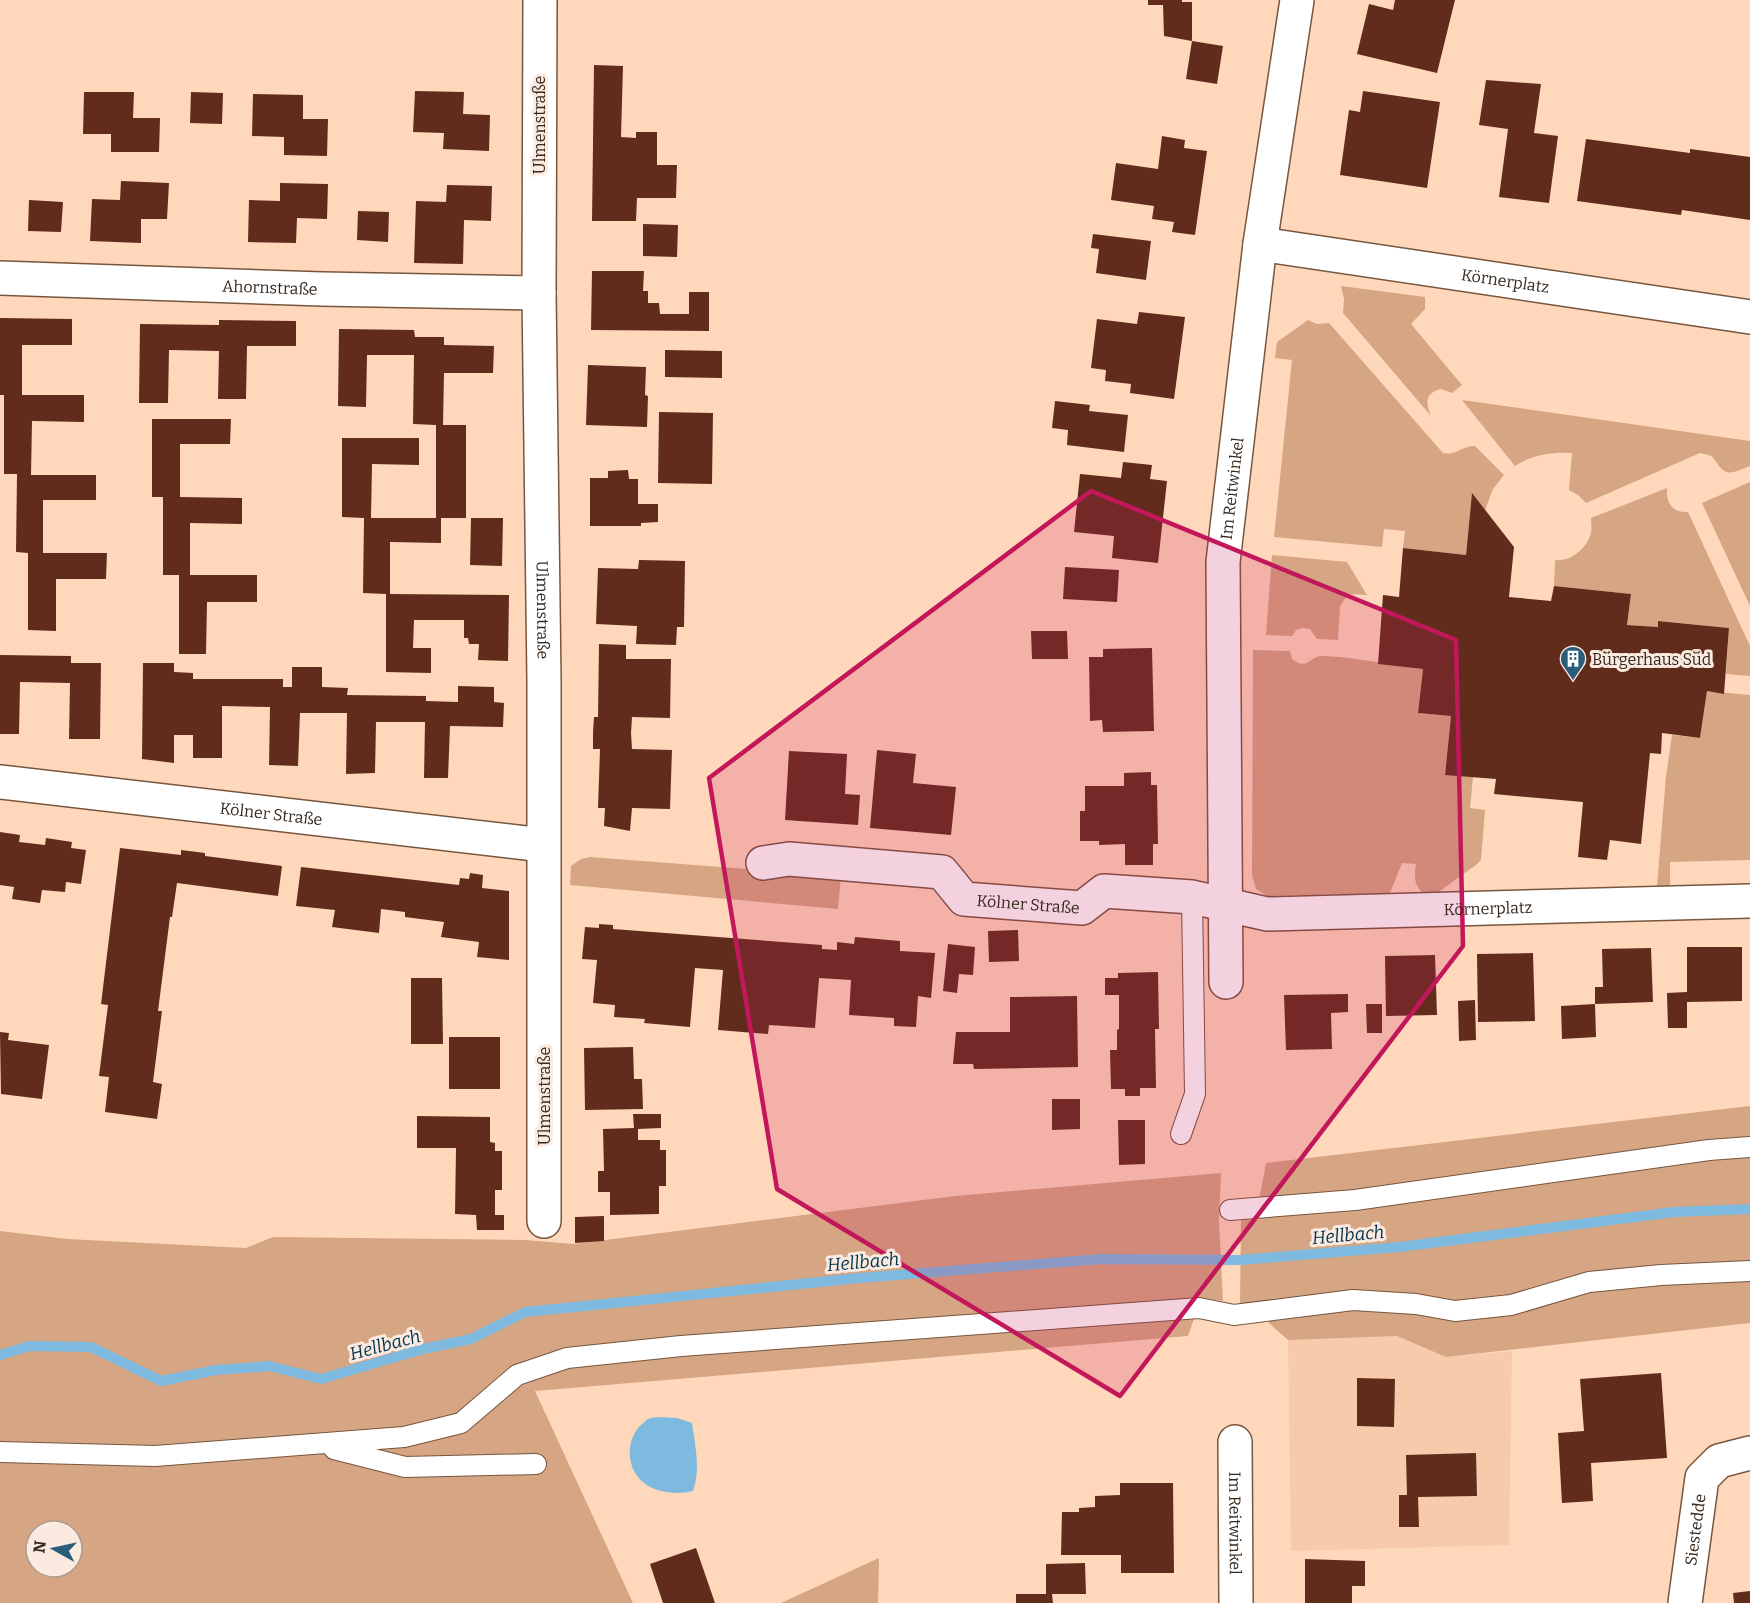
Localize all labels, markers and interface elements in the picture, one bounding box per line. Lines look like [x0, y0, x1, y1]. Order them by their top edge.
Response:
street label: Ulmenstraße [530, 76, 549, 174]
street label: Körnerplatz [1460, 265, 1551, 297]
street label: Ahornstraße [222, 276, 318, 298]
street label: Im Reitwinkel [1216, 436, 1247, 541]
street label: Ulmenstraße [533, 561, 553, 659]
building icon: Bürgerhaus Süd [1558, 644, 1588, 682]
place label: Bürgerhaus Süd [1592, 650, 1712, 669]
street label: Kölner Straße [219, 798, 324, 829]
street label: Kölner Straße [976, 890, 1080, 917]
street label: Körnerplatz [1443, 897, 1533, 919]
street label: Ulmenstraße [535, 1047, 554, 1145]
water label: Hellbach [1311, 1221, 1385, 1249]
water label: Hellbach [826, 1248, 900, 1276]
water label: Hellbach [347, 1325, 423, 1365]
street label: Im Reitwinkel [1226, 1471, 1245, 1575]
street label: Siestedde [1681, 1493, 1709, 1567]
north arrow [24, 1519, 84, 1579]
text: N [29, 1540, 50, 1554]

